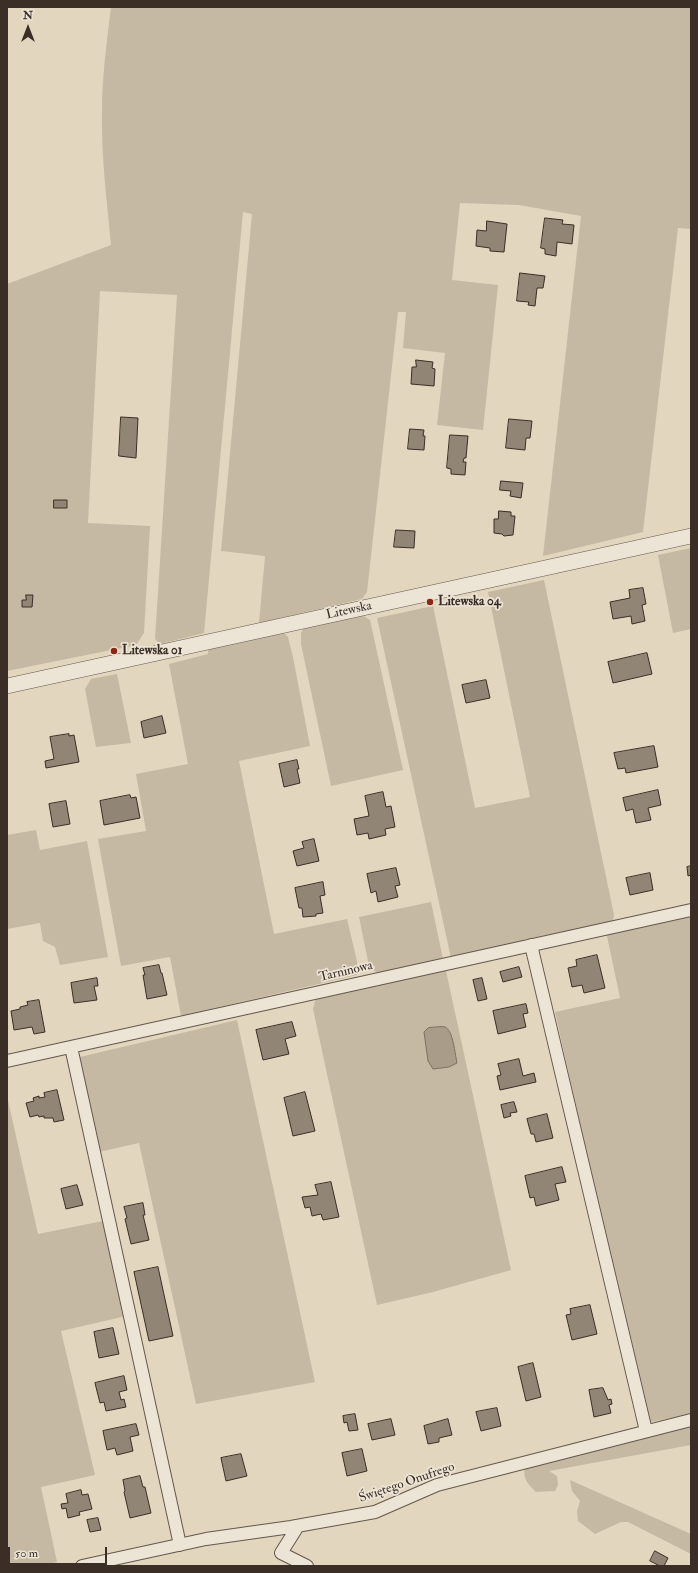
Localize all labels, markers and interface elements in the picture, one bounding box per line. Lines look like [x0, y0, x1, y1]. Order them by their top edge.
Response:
north arrow [8, 8, 48, 48]
text: N [23, 9, 33, 22]
place label: Litewska 04 [438, 594, 501, 610]
marker: Litewska 04 [425, 597, 435, 607]
street label: Litewska [325, 599, 373, 623]
place label: Litewska 01 [122, 643, 182, 659]
marker: Litewska 01 [109, 646, 119, 656]
street label: Tarninowa [318, 958, 374, 986]
street label: Świętego Onufrego [357, 1459, 457, 1507]
scale bar [10, 1539, 109, 1565]
text: 50 m [15, 1546, 38, 1561]

